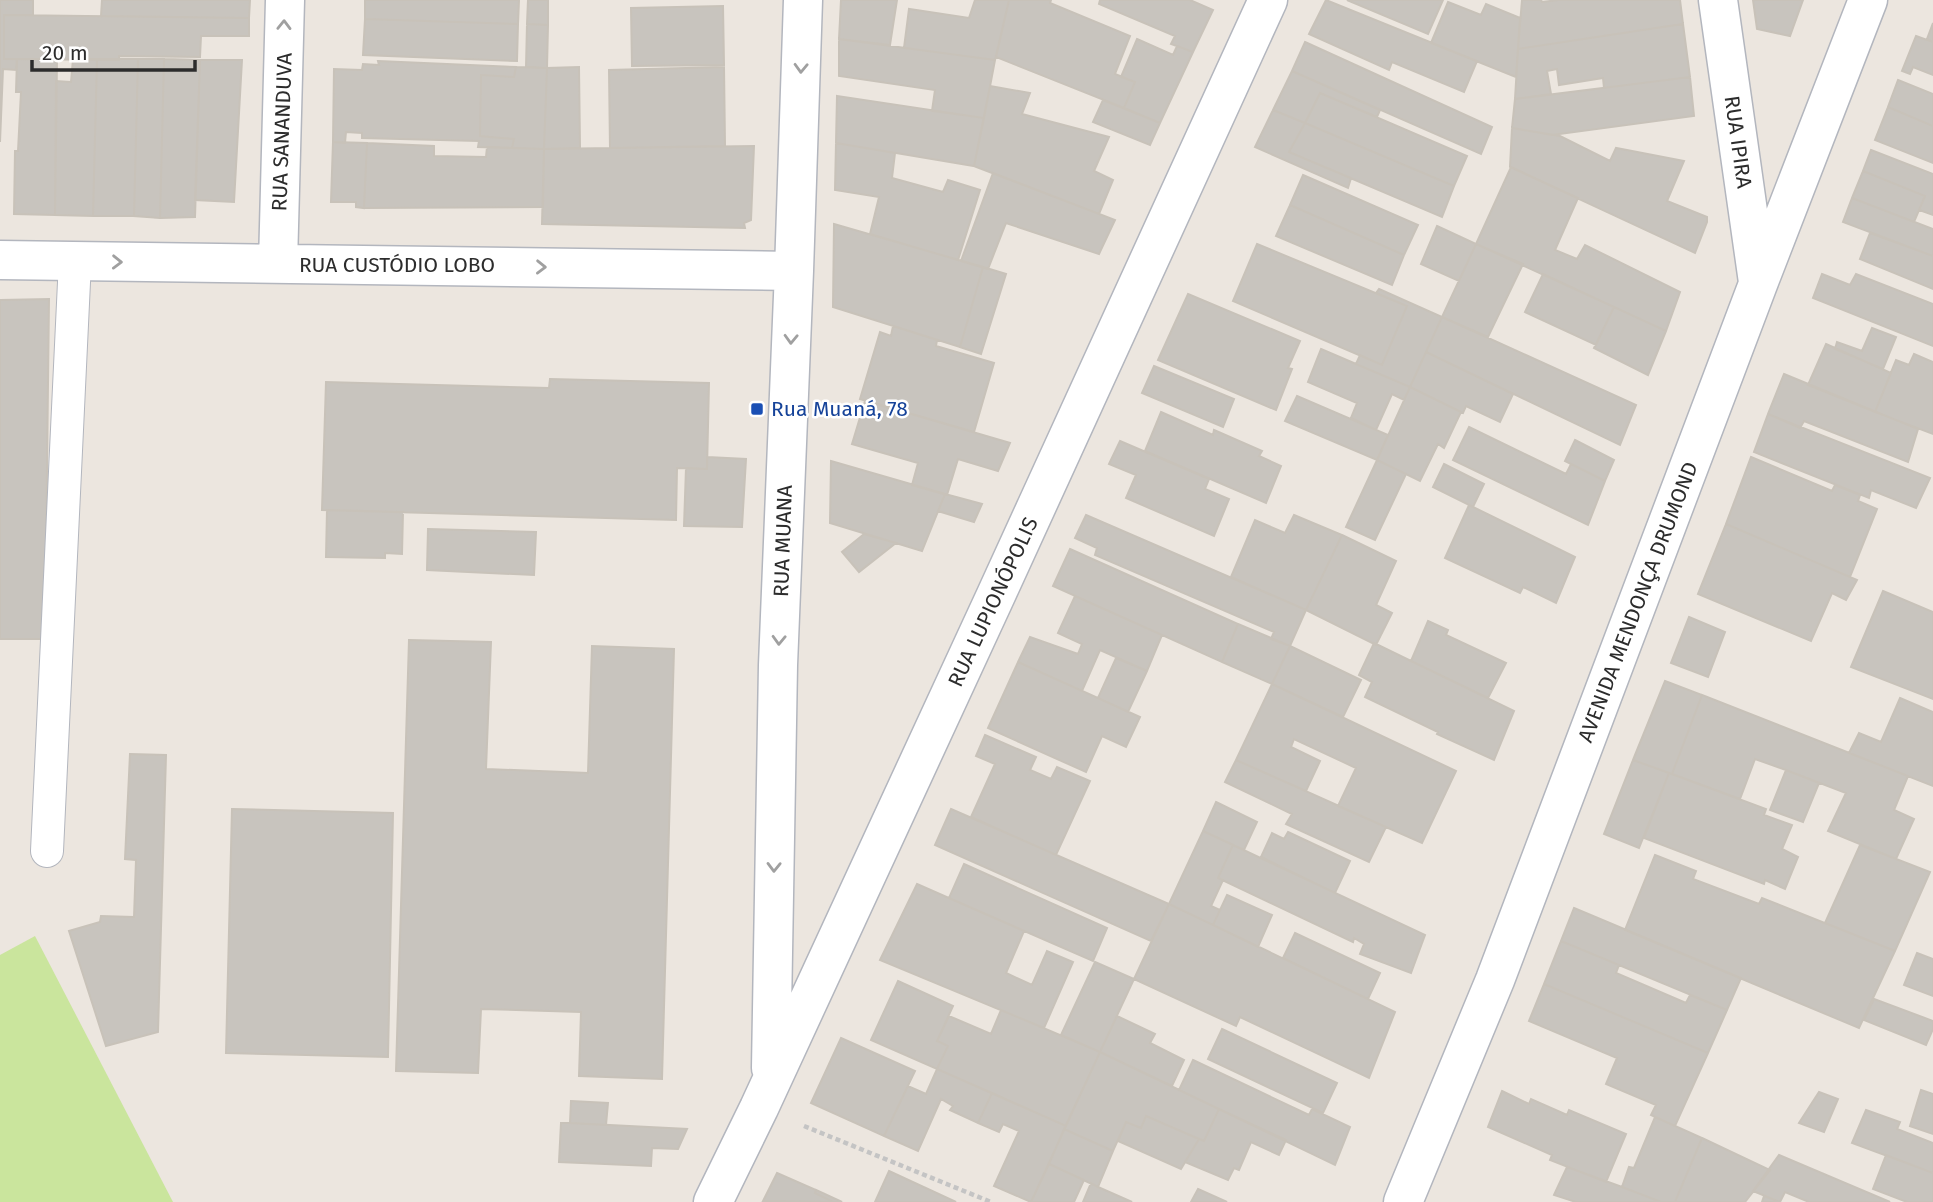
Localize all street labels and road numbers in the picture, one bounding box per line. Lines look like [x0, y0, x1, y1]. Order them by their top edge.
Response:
street label: RUA SANANDUVA [266, 52, 298, 212]
street label: RUA IPIRA [1719, 94, 1757, 190]
street label: RUA CUSTÓDIO LOBO [299, 252, 495, 278]
street label: AVENIDA MENDONÇA DRUMOND [1572, 458, 1704, 746]
street label: RUA MUANA [768, 484, 798, 598]
street label: RUA LUPIONÓPOLIS [942, 513, 1044, 691]

